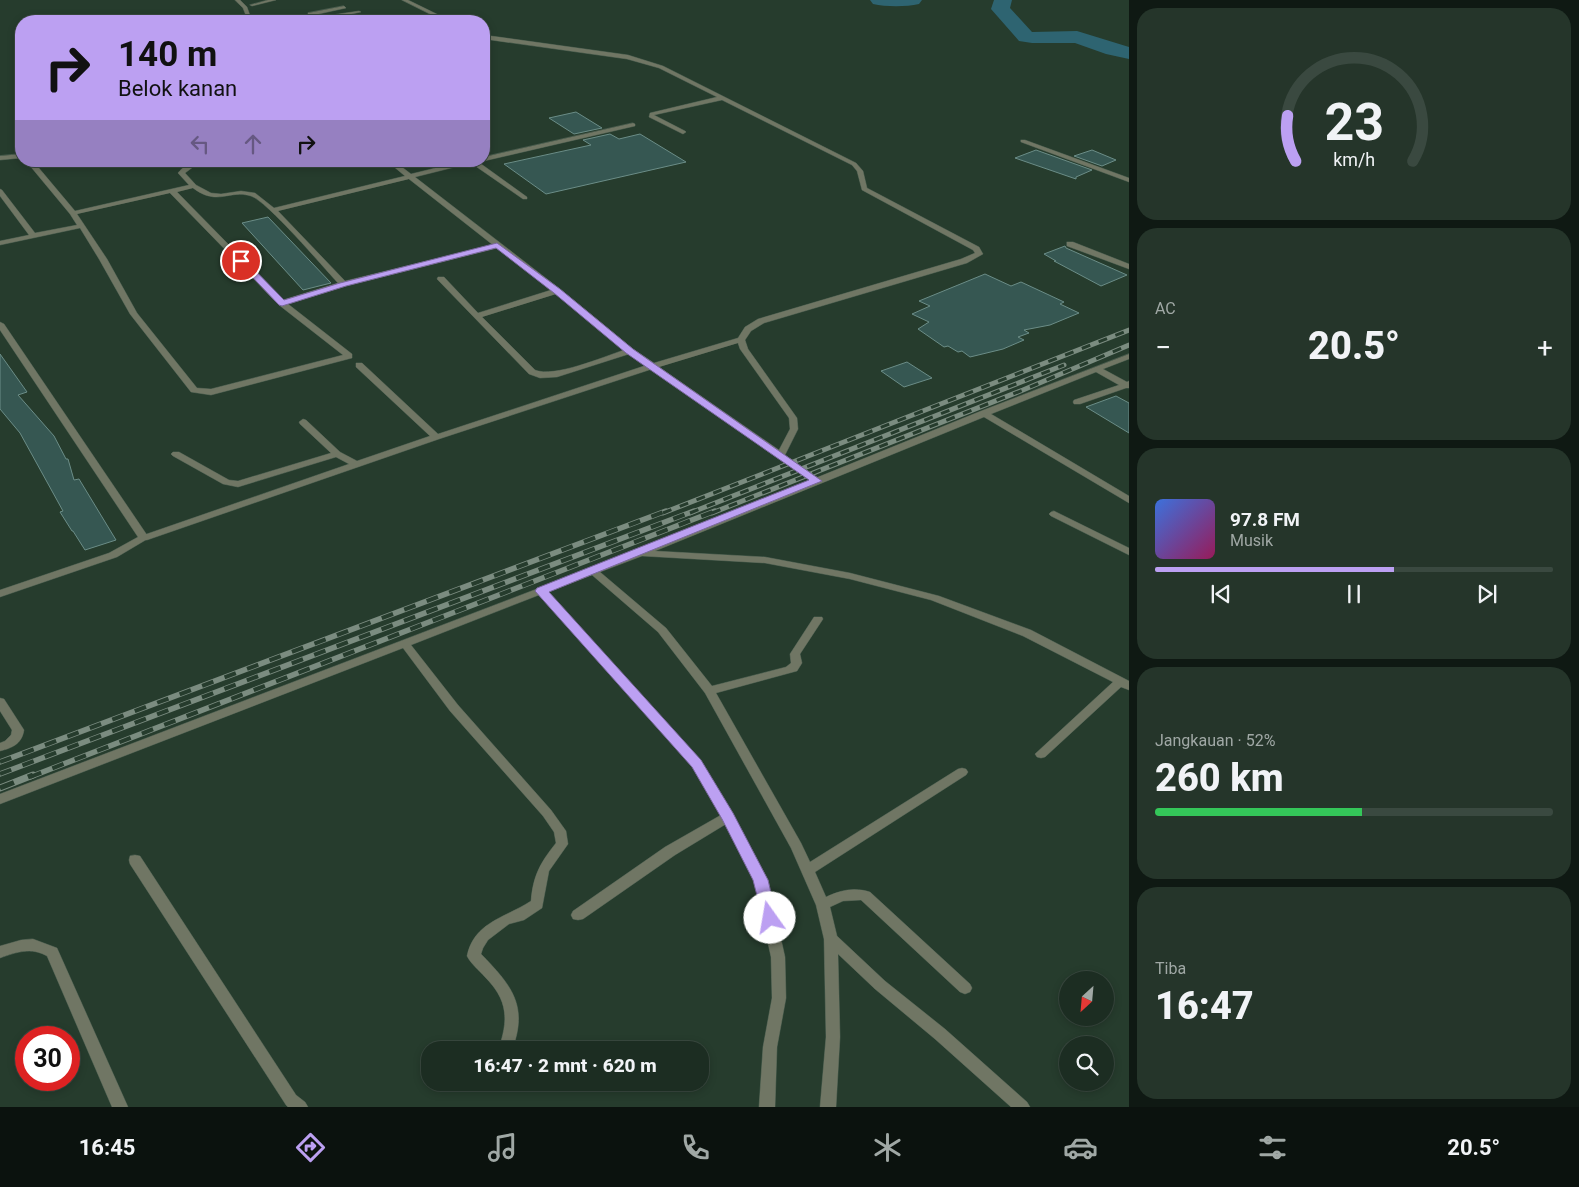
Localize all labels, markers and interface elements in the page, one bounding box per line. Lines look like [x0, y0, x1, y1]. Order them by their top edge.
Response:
text: 140 m [118, 34, 217, 75]
icon: right [35, 35, 100, 100]
text: Belok kanan [118, 76, 237, 101]
text: 23 [1324, 92, 1384, 153]
icon: left [186, 130, 214, 158]
icon: ahead [239, 130, 267, 158]
icon: right [292, 130, 320, 158]
text: km/h [1333, 149, 1375, 170]
pin [220, 240, 262, 282]
icon: arrive [227, 247, 255, 275]
text: AC [1155, 299, 1176, 318]
text: 20.5° [1308, 324, 1400, 368]
text: − [1155, 331, 1171, 364]
text: + [1537, 331, 1553, 364]
text: 97.8 FM [1230, 508, 1300, 531]
text: Musik [1230, 531, 1273, 550]
icon: previous [1207, 580, 1235, 608]
icon: pause [1340, 580, 1368, 608]
icon: next [1473, 580, 1501, 608]
text: Jangkauan · 52% [1155, 731, 1275, 750]
text: 260 km [1155, 756, 1284, 800]
position arrow [743, 891, 795, 943]
text: Tiba [1155, 959, 1186, 978]
north arrow [1059, 971, 1114, 1026]
map controls [1059, 971, 1114, 1091]
text: 16:47 [1155, 984, 1254, 1028]
speed limit sign: 30 [15, 1026, 80, 1091]
button: search [1059, 1036, 1114, 1091]
text: 16:47 · 2 mnt · 620 m [473, 1054, 657, 1077]
icon: directions [293, 1130, 328, 1165]
icon: music [485, 1130, 520, 1165]
icon: phone [678, 1130, 713, 1165]
icon: climate [870, 1130, 905, 1165]
icon: car [1063, 1130, 1098, 1165]
icon: filters [1255, 1130, 1290, 1165]
text: 16:45 [79, 1135, 135, 1160]
text: 20.5° [1447, 1135, 1500, 1160]

